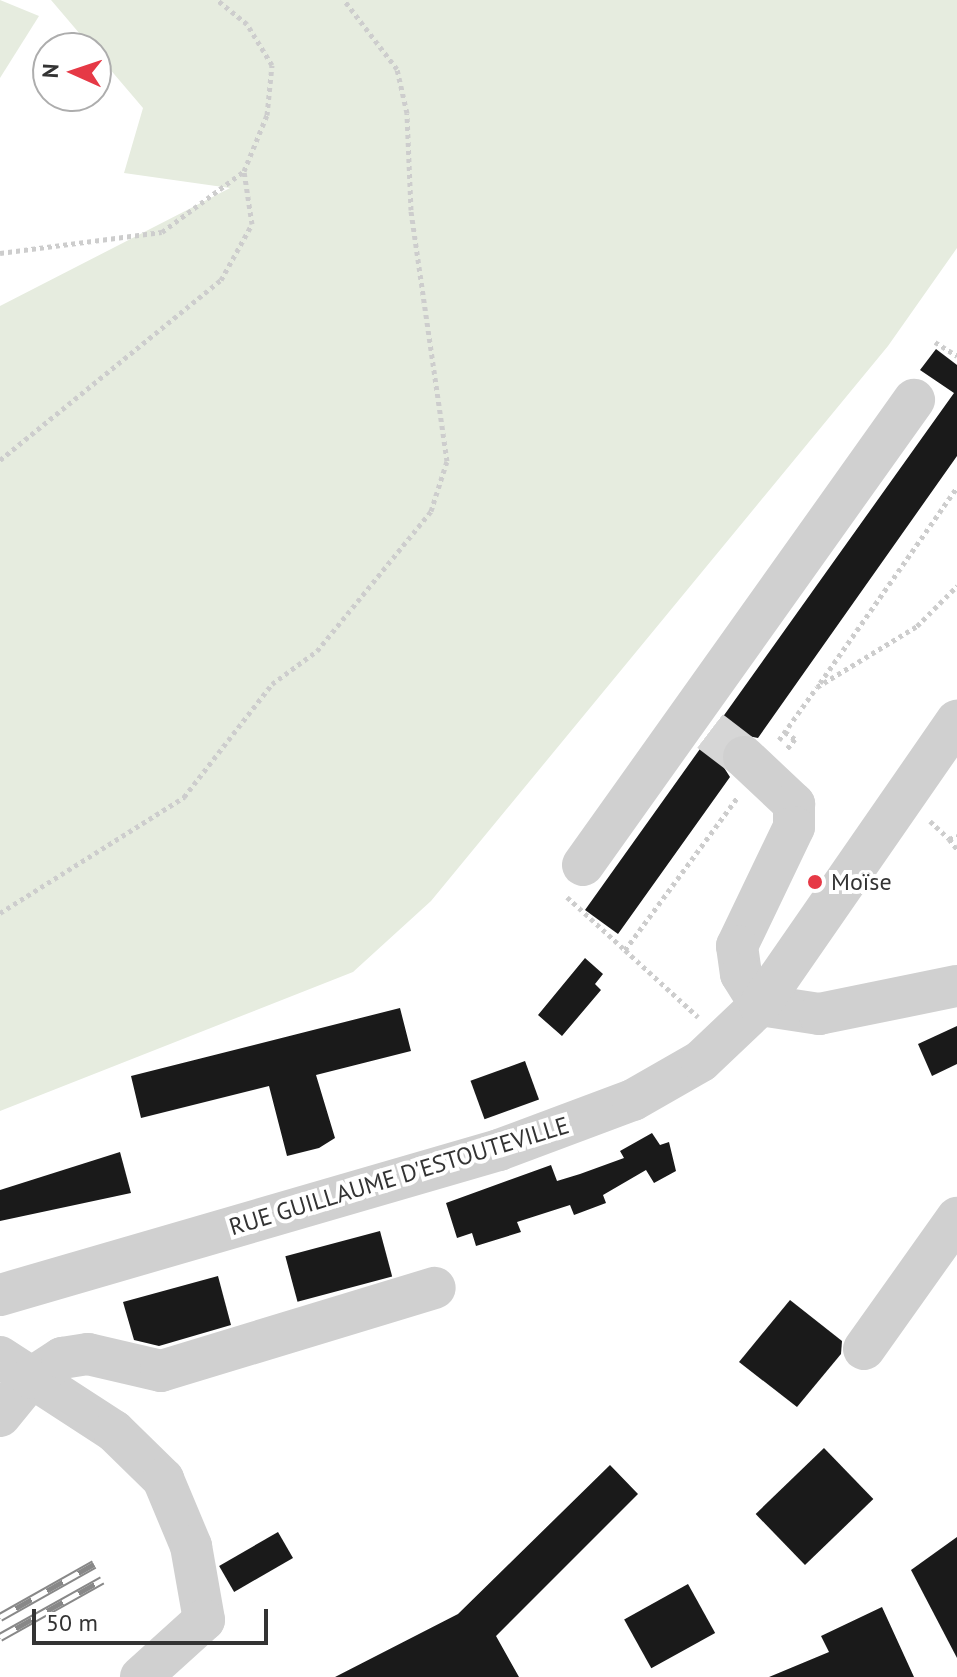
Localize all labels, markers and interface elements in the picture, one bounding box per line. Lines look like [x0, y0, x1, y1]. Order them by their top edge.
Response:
north arrow [32, 32, 112, 112]
text: N [36, 63, 64, 79]
place label: Moïse [831, 868, 892, 896]
marker: Moïse [806, 873, 824, 891]
street label: RUE GUILLAUME D'ESTOUTEVILLE [226, 1111, 572, 1241]
scale bar [36, 1593, 272, 1643]
text: 50 m [46, 1607, 98, 1638]

